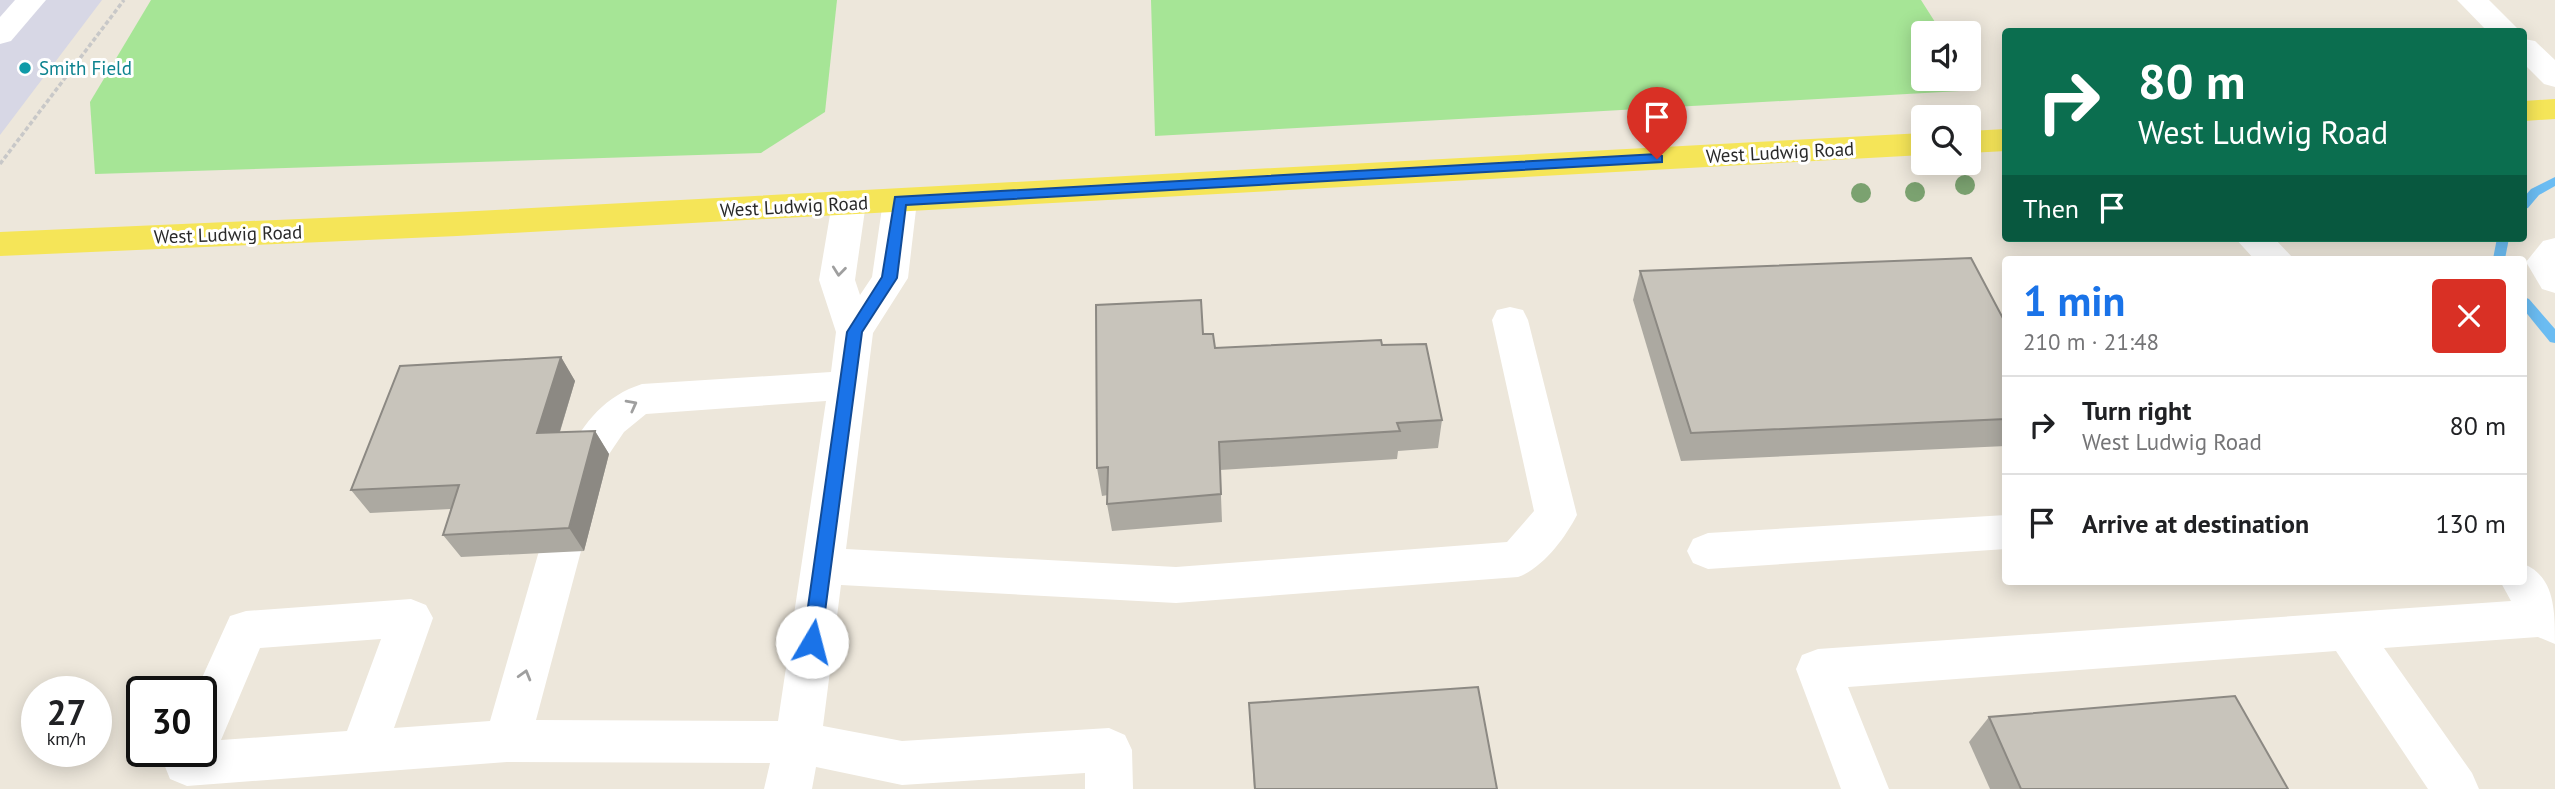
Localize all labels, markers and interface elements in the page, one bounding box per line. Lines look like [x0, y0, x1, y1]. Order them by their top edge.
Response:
map controls [1911, 21, 1981, 175]
button: sound [1911, 21, 1981, 91]
text: 80 m [2138, 49, 2245, 113]
place label: Smith Field [39, 56, 132, 80]
icon: right [2023, 56, 2114, 147]
marker: Smith Field [17, 60, 33, 76]
pin [1627, 87, 1687, 159]
icon: arrive [1638, 98, 1676, 136]
button: search [1911, 105, 1981, 175]
text: West Ludwig Road [2138, 111, 2388, 153]
street label: West Ludwig Road [1705, 136, 1855, 168]
icon: arrive [2093, 189, 2131, 227]
street label: West Ludwig Road [719, 190, 869, 222]
text: Then [2023, 192, 2079, 225]
street label: West Ludwig Road [153, 219, 303, 249]
one-way arrow [832, 266, 847, 277]
text: 1 min [2023, 273, 2125, 328]
button: close [2432, 279, 2506, 353]
text: 210 m · 21:48 [2023, 327, 2159, 356]
text: Turn right [2082, 394, 2191, 427]
one-way arrow [624, 399, 637, 413]
icon: right [2023, 406, 2061, 444]
text: 80 m [2450, 409, 2506, 442]
text: West Ludwig Road [2082, 427, 2262, 456]
icon: arrive [2023, 504, 2061, 542]
text: Arrive at destination [2082, 507, 2309, 540]
text: 130 m [2435, 507, 2506, 540]
position arrow [775, 605, 849, 679]
one-way arrow [517, 670, 532, 682]
speed limit sign: 30 [126, 676, 217, 767]
text: 27 [47, 689, 86, 735]
text: km/h [47, 727, 86, 750]

